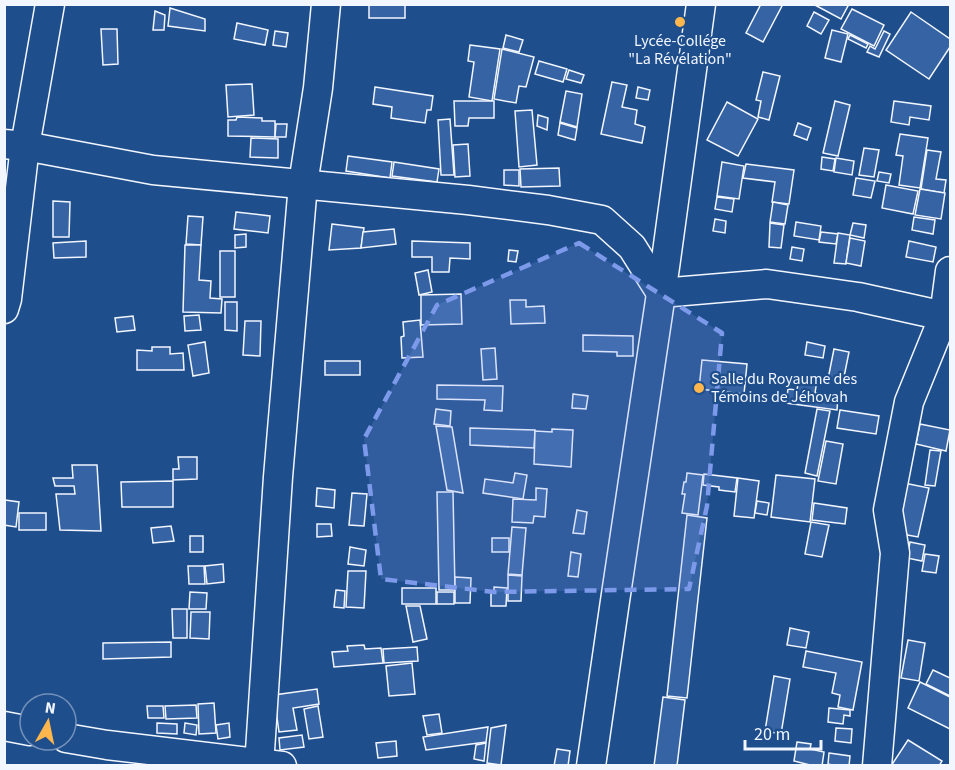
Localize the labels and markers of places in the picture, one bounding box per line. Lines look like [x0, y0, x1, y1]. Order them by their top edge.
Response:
marker: Lycée-Collége "La Révélation" [673, 15, 687, 29]
place label: Lycée-Collége "La Révélation" [628, 30, 732, 70]
place label: Salle du Royaume des Témoins de Jéhovah [711, 368, 857, 408]
marker: Salle du Royaume des Témoins de Jéhovah [692, 381, 706, 395]

